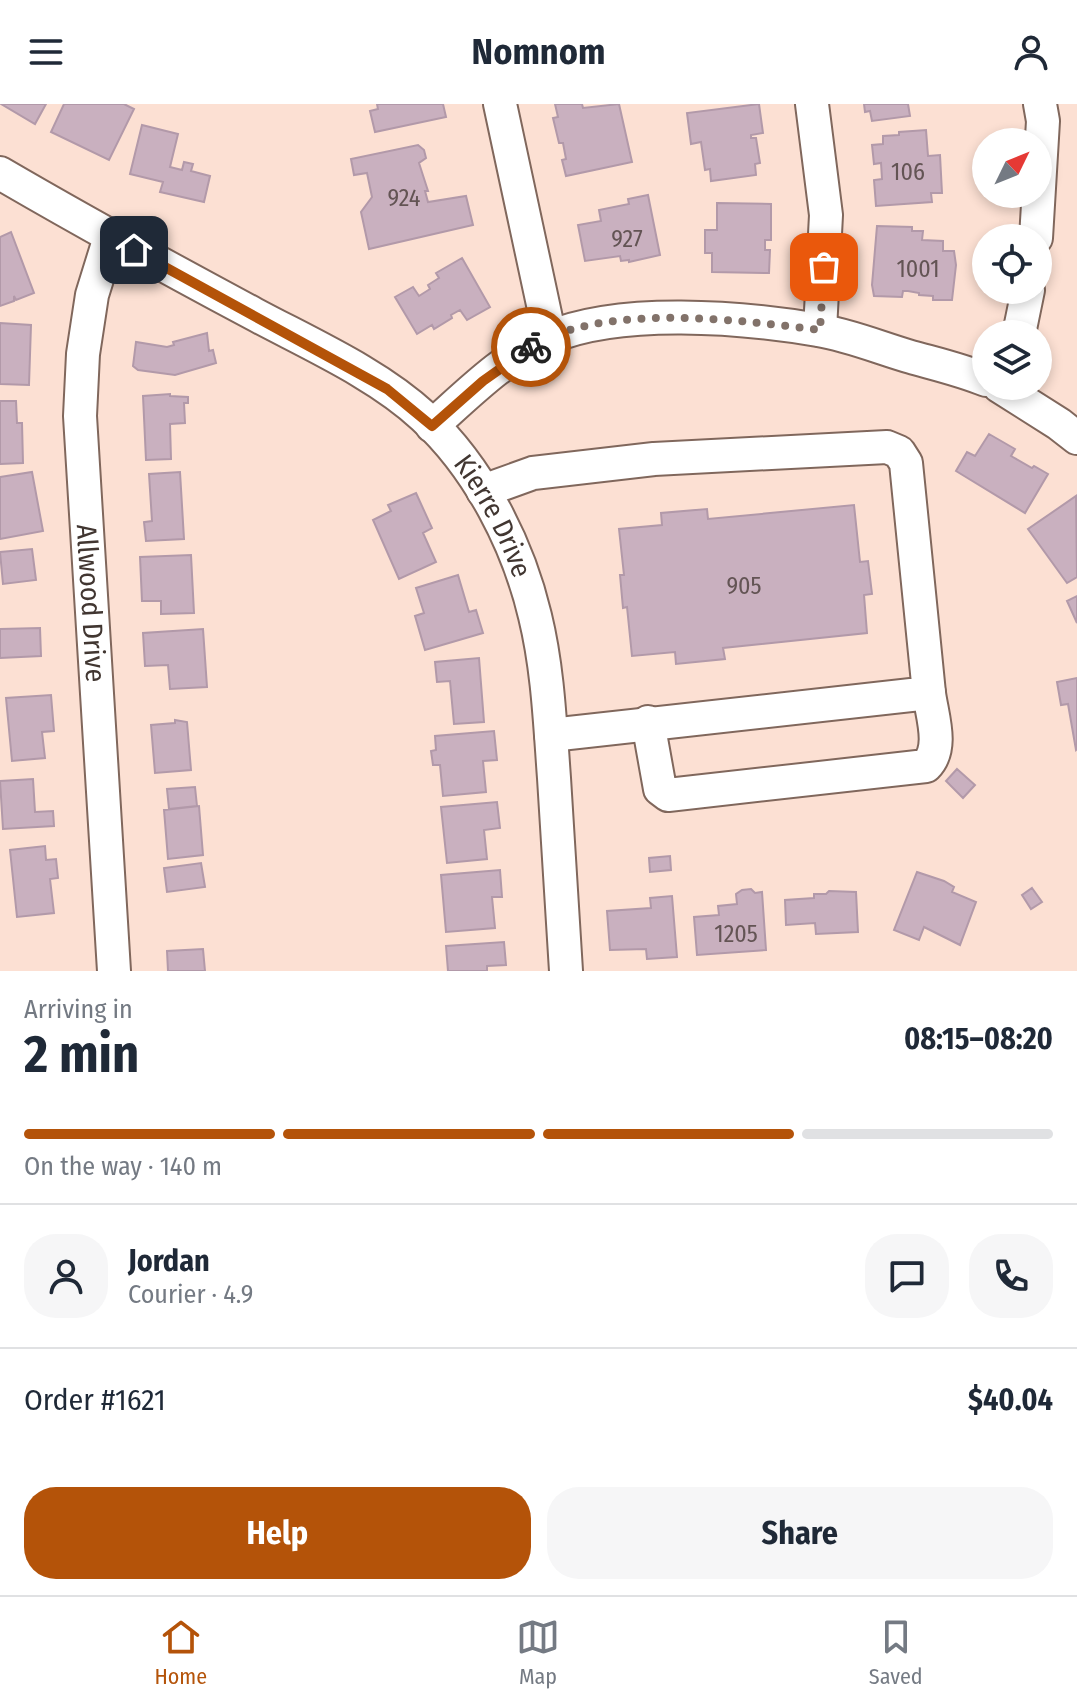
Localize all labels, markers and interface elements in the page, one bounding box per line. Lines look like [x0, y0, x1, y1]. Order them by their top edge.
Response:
icon: menu [24, 30, 68, 74]
text: Nomnom [472, 30, 605, 74]
icon: person [1009, 30, 1053, 74]
north arrow [972, 128, 1052, 208]
map controls [972, 128, 1052, 400]
house number: 106 [891, 158, 925, 186]
house number: 924 [388, 184, 420, 212]
pin [100, 216, 168, 284]
button: locate [972, 224, 1052, 304]
house number: 927 [611, 225, 643, 253]
icon: home [112, 228, 156, 272]
pin [790, 233, 858, 301]
icon: bag [802, 245, 846, 289]
house number: 1001 [896, 255, 940, 283]
courier [491, 307, 571, 387]
button: layers [972, 320, 1052, 400]
icon: bike [509, 325, 553, 369]
street label: Kierre Drive [447, 448, 539, 582]
street label: Allwood Drive [70, 523, 112, 683]
house number: 905 [726, 572, 762, 600]
house number: 1205 [714, 920, 758, 948]
text: Arriving in [24, 994, 133, 1025]
text: 08:15–08:20 [904, 1021, 1053, 1057]
text: 2 min [24, 1023, 139, 1086]
text: On the way · 140 m [24, 1151, 222, 1182]
button: person [24, 1234, 108, 1318]
button: chat [865, 1234, 949, 1318]
button: phone [969, 1234, 1053, 1318]
text: Jordan [128, 1243, 210, 1279]
text: Courier · 4.9 [128, 1279, 253, 1310]
text: Order #1621 [24, 1382, 166, 1418]
text: $40.04 [968, 1382, 1053, 1418]
button: Help [24, 1487, 531, 1579]
button: Share [547, 1487, 1053, 1579]
tab: Home [154, 1615, 207, 1690]
tab: Map [516, 1615, 560, 1690]
tab: Saved [869, 1615, 923, 1690]

